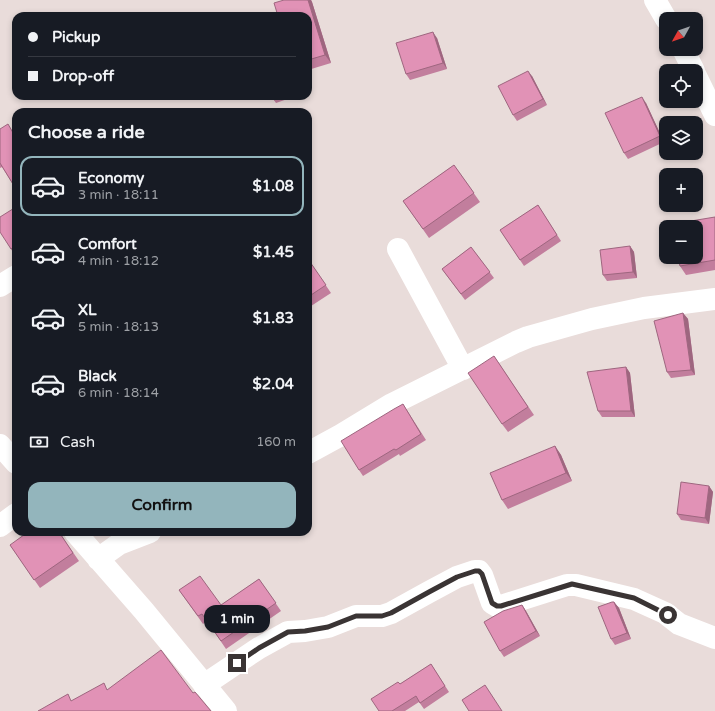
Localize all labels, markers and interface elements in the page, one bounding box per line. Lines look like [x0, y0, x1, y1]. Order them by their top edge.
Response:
north arrow [659, 12, 703, 56]
map controls [659, 12, 703, 264]
text: Pickup [52, 28, 100, 46]
button: locate [659, 64, 703, 108]
text: Drop-off [52, 67, 114, 85]
button: layers [659, 116, 703, 160]
text: Choose a ride [28, 121, 145, 143]
icon: car [30, 168, 66, 204]
button: + [659, 168, 703, 212]
text: Economy [78, 169, 144, 187]
text: $1.08 [253, 177, 294, 195]
text: 3 min · 18:11 [78, 187, 159, 203]
button: − [659, 220, 703, 264]
icon: car [30, 234, 66, 270]
text: Comfort [78, 235, 137, 253]
text: $1.45 [253, 243, 294, 261]
text: 4 min · 18:12 [78, 253, 159, 269]
icon: car [30, 300, 66, 336]
text: XL [78, 301, 97, 319]
text: $1.83 [253, 309, 294, 327]
text: 5 min · 18:13 [78, 319, 159, 335]
icon: car [30, 366, 66, 402]
text: Black [78, 367, 117, 385]
text: $2.04 [253, 375, 294, 393]
text: 6 min · 18:14 [78, 385, 159, 401]
icon: cash [28, 431, 50, 453]
text: Cash [60, 433, 95, 451]
text: 160 m [256, 434, 296, 450]
button: Confirm [28, 482, 296, 528]
callout: 1 min [204, 605, 270, 633]
route start [659, 606, 677, 624]
text: 1 min [220, 611, 254, 627]
route end [228, 654, 246, 672]

